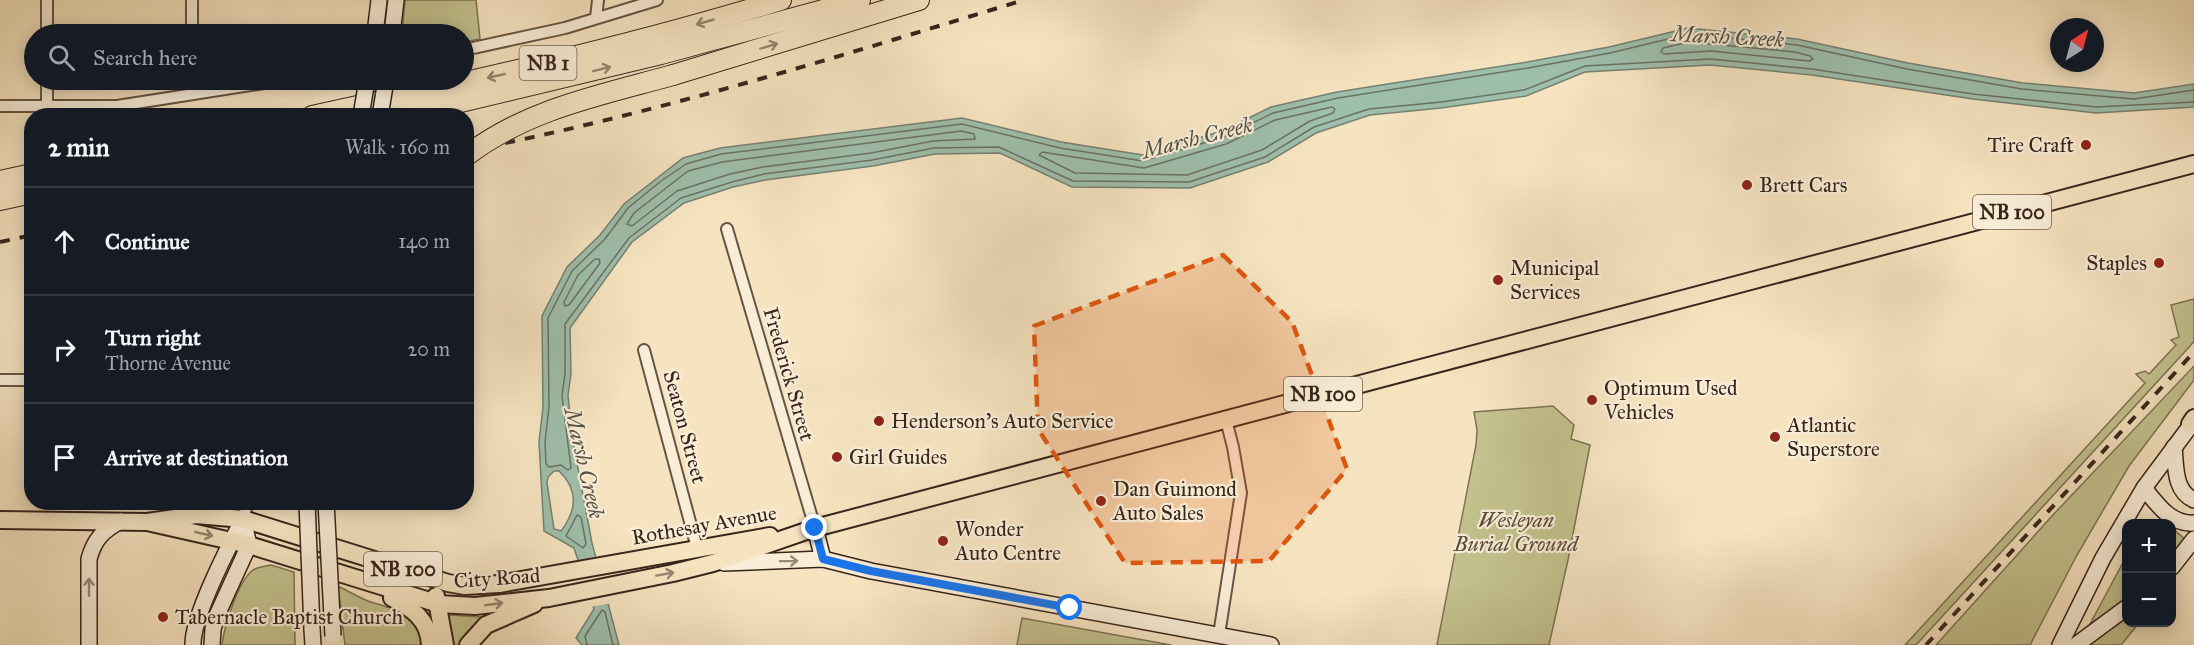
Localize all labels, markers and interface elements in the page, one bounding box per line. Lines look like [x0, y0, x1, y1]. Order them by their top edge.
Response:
one-way arrow [696, 17, 715, 29]
north arrow [2050, 18, 2104, 72]
water label: Marsh Creek [1669, 20, 1785, 53]
search box [24, 24, 474, 90]
one-way arrow [759, 40, 778, 51]
icon: search [45, 41, 78, 74]
text: Search here [93, 44, 197, 71]
road number: NB 1 [520, 46, 576, 80]
one-way arrow [592, 63, 611, 75]
one-way arrow [486, 70, 505, 82]
water label: Marsh Creek [1137, 111, 1255, 165]
text: 2 min [48, 131, 109, 163]
place label: Tire Craft [1987, 132, 2075, 158]
text: Walk · 160 m [345, 135, 450, 159]
marker: Tire Craft [2079, 138, 2093, 152]
place label: Brett Cars [1759, 172, 1847, 198]
marker: Brett Cars [1740, 178, 1754, 192]
road number: NB 100 [1973, 195, 2051, 229]
icon: ahead [48, 225, 81, 258]
text: Continue [105, 228, 190, 255]
text: 140 m [398, 229, 450, 253]
place label: Staples [2086, 250, 2147, 276]
place label: Municipal Services [1510, 255, 1600, 305]
marker: Staples [2152, 256, 2166, 270]
marker: Municipal Services [1491, 273, 1505, 287]
street label: Frederick Street [758, 304, 821, 444]
text: Turn right [105, 324, 201, 351]
icon: right [48, 333, 81, 366]
text: 20 m [407, 337, 450, 361]
text: Thorne Avenue [105, 351, 231, 375]
street label: Seaton Street [657, 368, 713, 487]
place label: Optimum Used Vehicles [1603, 375, 1738, 425]
road number: NB 100 [1284, 377, 1362, 411]
marker: Optimum Used Vehicles [1585, 393, 1599, 407]
water label: Marsh Creek [558, 403, 610, 521]
place label: Henderson's Auto Service [891, 408, 1114, 434]
place label: Atlantic Superstore [1786, 412, 1880, 462]
marker: Henderson's Auto Service [872, 414, 886, 428]
marker: Atlantic Superstore [1768, 430, 1782, 444]
icon: arrive [48, 441, 81, 474]
text: Arrive at destination [105, 444, 288, 471]
place label: Girl Guides [849, 444, 947, 470]
marker: Girl Guides [830, 450, 844, 464]
place label: Dan Guimond Auto Sales [1112, 476, 1237, 526]
marker: Dan Guimond Auto Sales [1094, 494, 1108, 508]
street label: Rothesay Avenue [629, 499, 779, 551]
park label: Wesleyan Burial Ground [1453, 507, 1580, 557]
route end [801, 514, 827, 540]
place label: Wonder Auto Centre [954, 516, 1061, 566]
map controls [2122, 519, 2176, 627]
button: + [2122, 519, 2176, 573]
one-way arrow [194, 529, 213, 541]
marker: Wonder Auto Centre [936, 534, 950, 548]
road number: NB 100 [364, 552, 442, 586]
one-way arrow [779, 555, 799, 566]
street label: City Road [453, 562, 542, 594]
one-way arrow [655, 569, 675, 580]
button: − [2122, 573, 2176, 627]
one-way arrow [83, 577, 95, 597]
route start [1056, 594, 1082, 620]
one-way arrow [484, 599, 503, 610]
place label: Tabernacle Baptist Church [175, 604, 404, 630]
marker: Tabernacle Baptist Church [156, 610, 170, 624]

